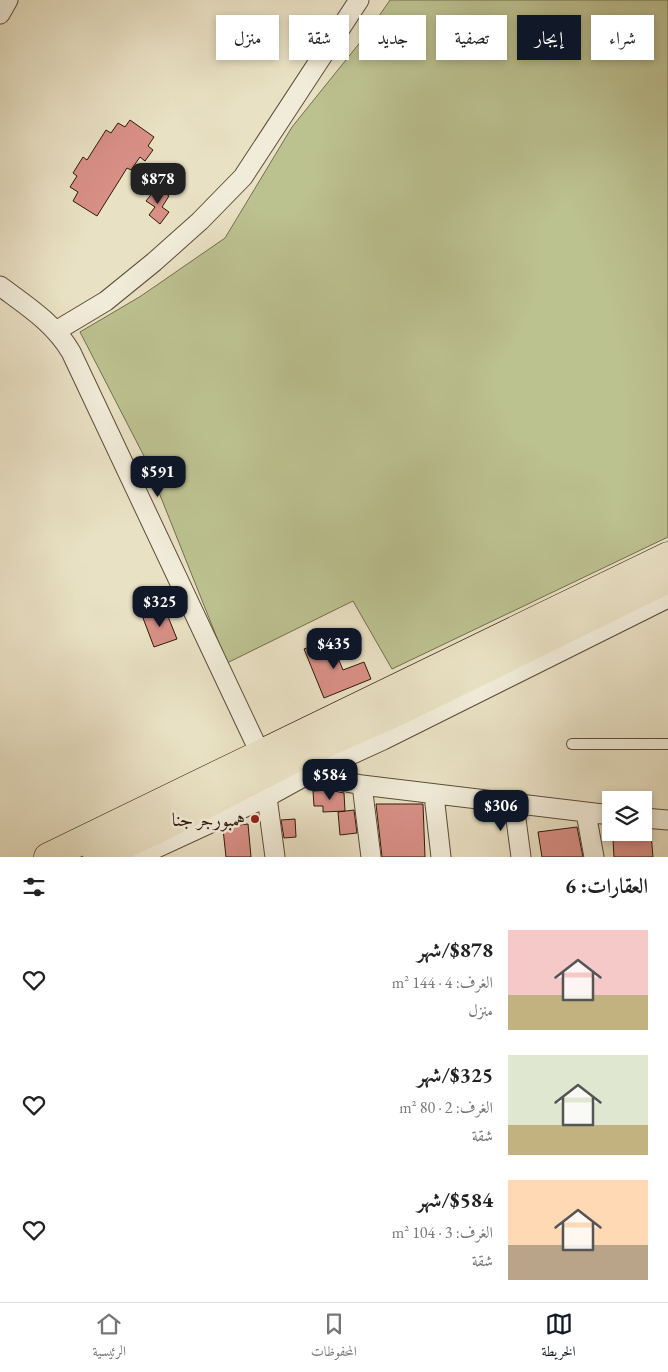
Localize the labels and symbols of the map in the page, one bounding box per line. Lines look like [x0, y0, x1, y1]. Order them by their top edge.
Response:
pin: $878 [128, 162, 188, 205]
pin: $591 [128, 456, 188, 498]
pin: $325 [130, 586, 190, 628]
pin: $435 [304, 628, 364, 670]
pin: $584 [300, 758, 360, 801]
pin: $306 [471, 790, 531, 832]
place label: همبورجر جنا [172, 807, 245, 832]
marker: همبورجر جنا [249, 813, 261, 825]

